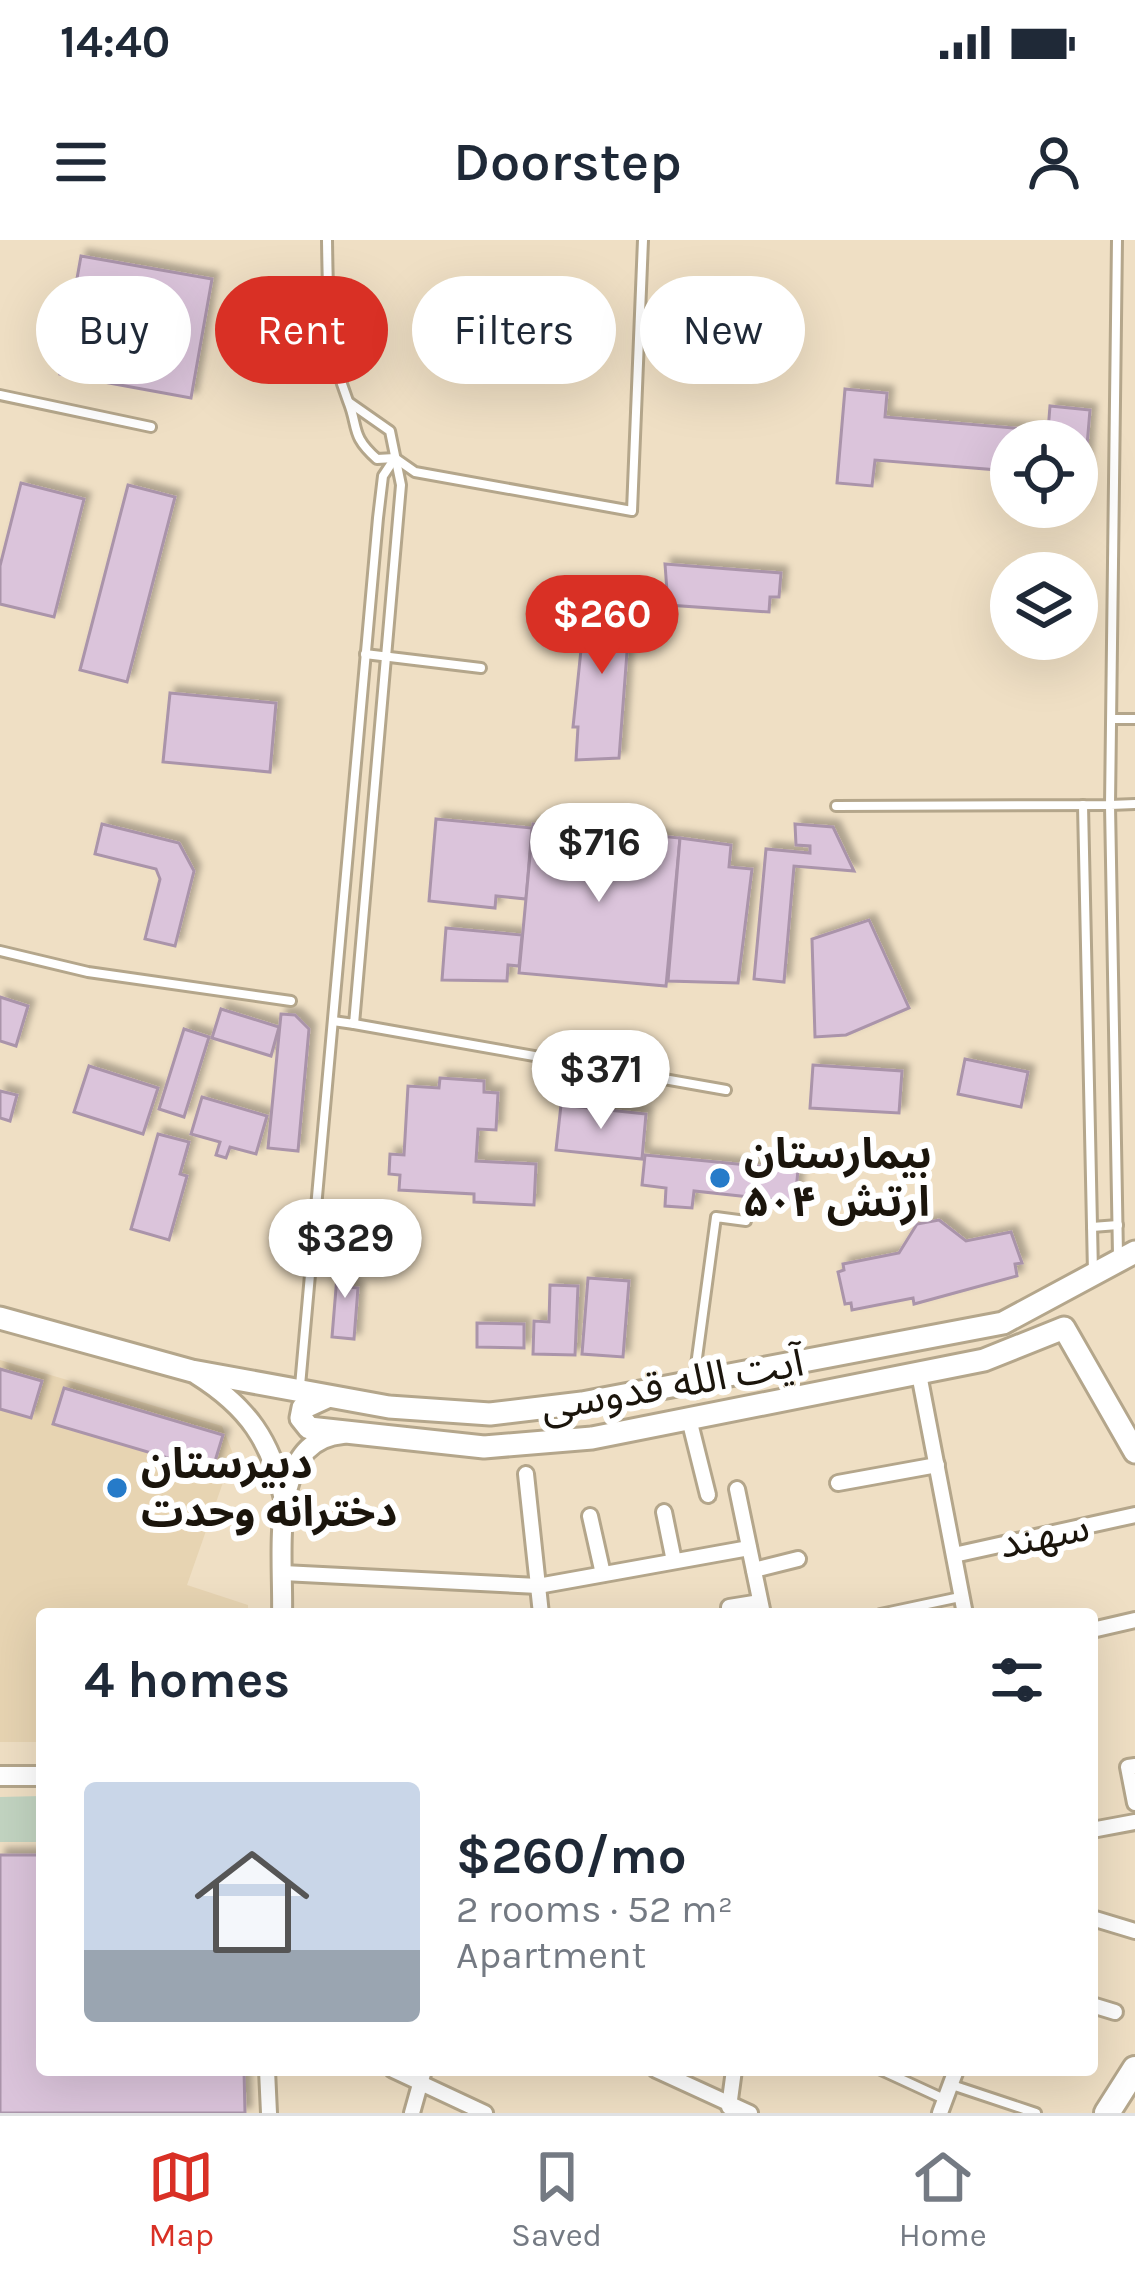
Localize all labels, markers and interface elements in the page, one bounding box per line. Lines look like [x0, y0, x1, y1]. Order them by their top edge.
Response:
text: 14:40 [60, 16, 170, 68]
icon: menu [48, 129, 114, 195]
icon: person [1021, 129, 1087, 195]
text: Doorstep [453, 130, 682, 194]
chip: Buy [36, 276, 191, 384]
chip: Rent [215, 276, 388, 384]
chip: Filters [412, 276, 616, 384]
chip: New [640, 276, 805, 384]
map controls [990, 420, 1098, 660]
button: locate [990, 420, 1098, 528]
button: layers [990, 552, 1098, 660]
pin: $260 [531, 575, 673, 677]
text: $260 [553, 591, 651, 637]
pin: $716 [528, 803, 670, 905]
text: $716 [557, 819, 641, 865]
pin: $371 [530, 1030, 672, 1132]
text: $371 [559, 1046, 643, 1092]
place label: بیمارستان ۵۰۴ ارتش [744, 1129, 932, 1227]
marker: بیمارستان ۵۰۴ ارتش [707, 1165, 733, 1191]
pin: $329 [274, 1199, 416, 1301]
text: $329 [296, 1215, 394, 1261]
street label: آیت الله قدوسی [537, 1336, 809, 1432]
place label: دبیرستان دخترانه وحدت [141, 1439, 397, 1537]
marker: دبیرستان دخترانه وحدت [104, 1475, 130, 1501]
street label: سهند [994, 1501, 1094, 1569]
icon: filters [984, 1647, 1050, 1713]
text: 4 homes [84, 1650, 290, 1710]
text: $260/mo [456, 1826, 687, 1886]
icon: home [180, 1830, 324, 1974]
text: 2 rooms · 52 m² [456, 1886, 733, 1932]
text: Apartment [456, 1932, 646, 1978]
tab: Map [148, 2144, 214, 2254]
tab: Saved [511, 2144, 602, 2254]
tab: Home [899, 2144, 987, 2254]

